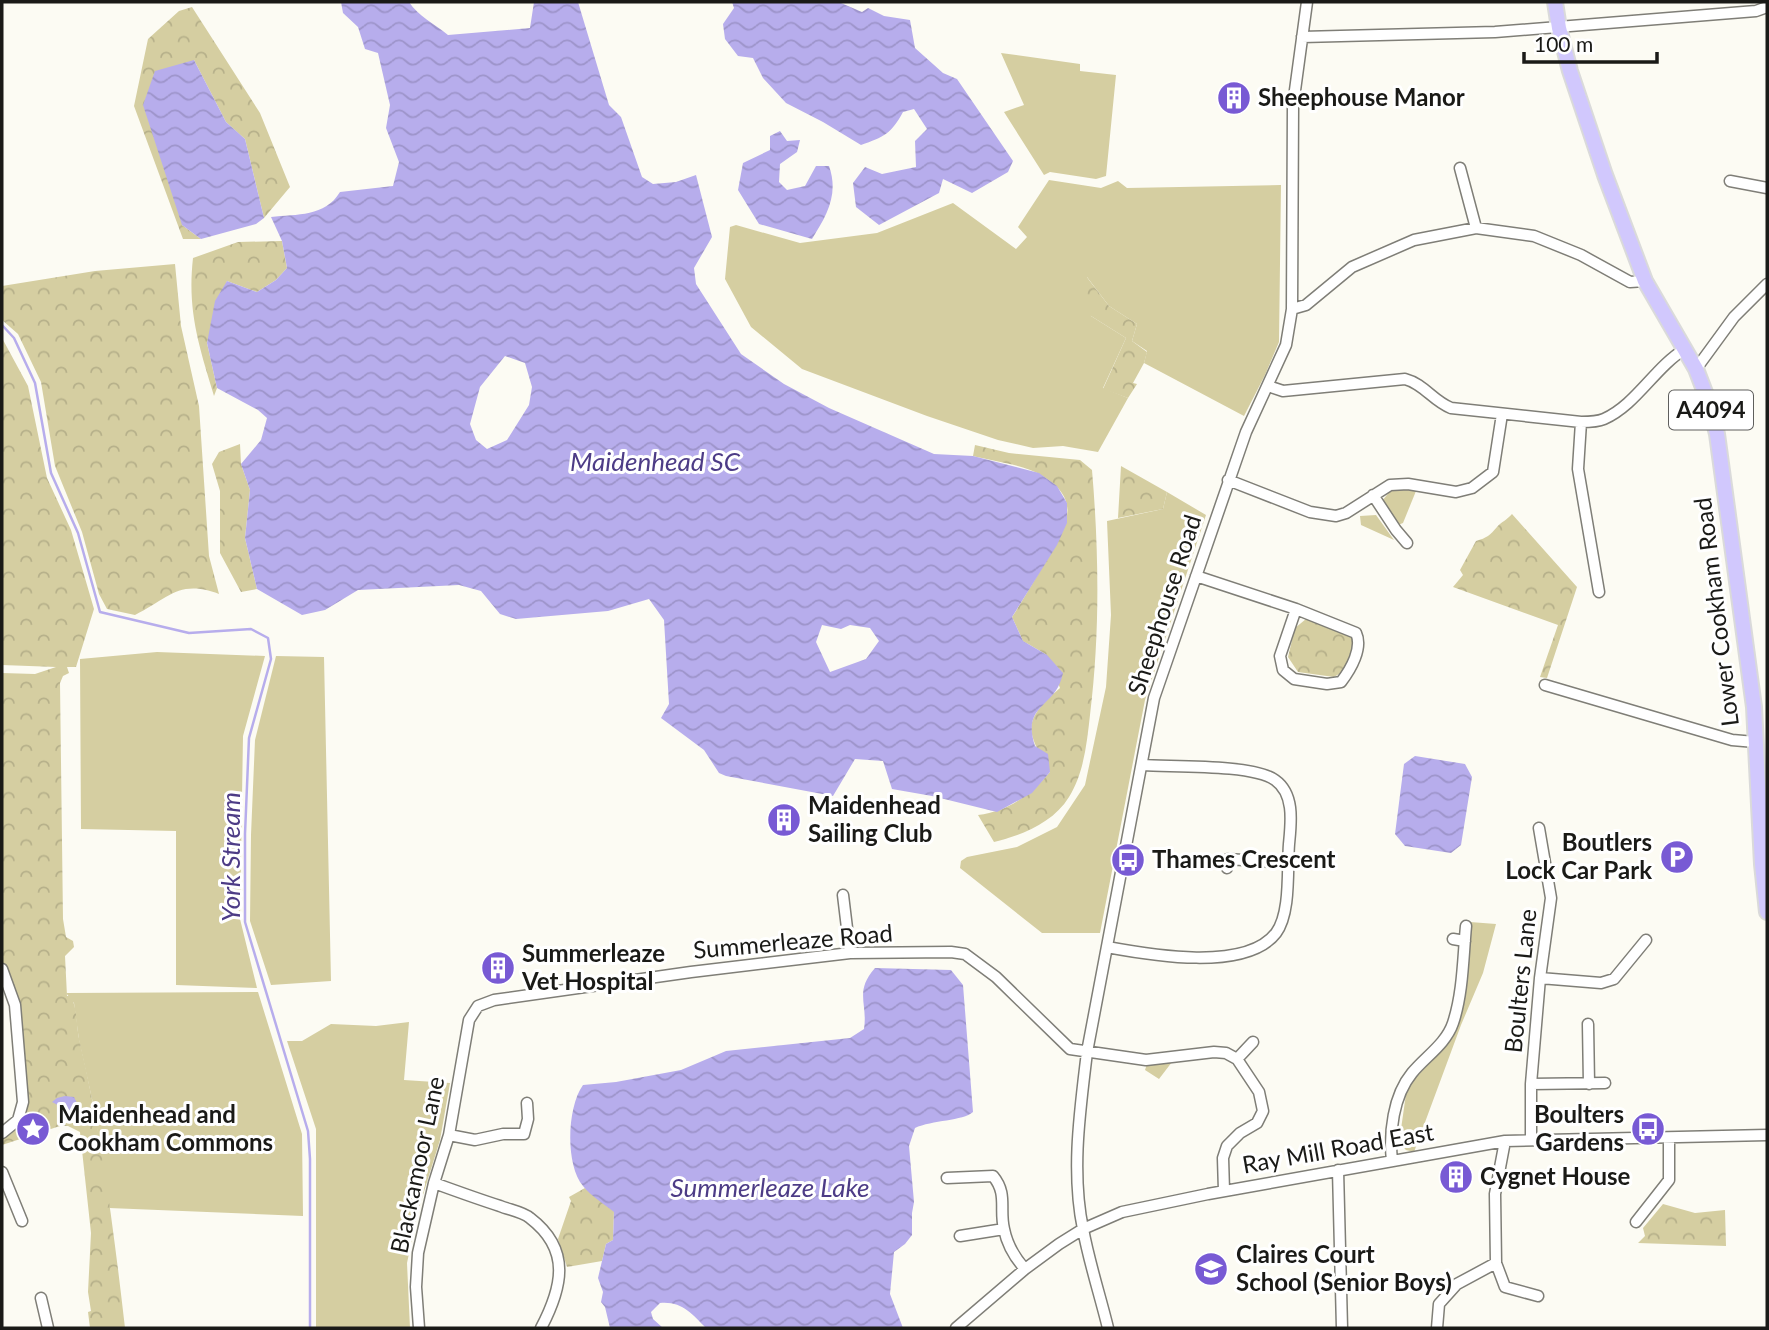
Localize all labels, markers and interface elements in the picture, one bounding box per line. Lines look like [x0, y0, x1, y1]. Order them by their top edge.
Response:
scale bar [1524, 21, 1657, 65]
text: 100 m [1534, 31, 1593, 56]
building icon: Sheephouse Manor [1215, 79, 1253, 117]
place label: Sheephouse Manor [1258, 82, 1465, 111]
road number: A4094 [1669, 390, 1753, 430]
water label: Maidenhead SC [570, 445, 741, 477]
street label: Lower Cookham Road [1687, 496, 1744, 728]
street label: Sheephouse Road [1121, 511, 1206, 698]
place label: Maidenhead Sailing Club [808, 790, 941, 847]
water label: York Stream [214, 792, 246, 922]
building icon: Maidenhead Sailing Club [765, 801, 803, 839]
place label: Boutlers Lock Car Park [1505, 827, 1652, 884]
parking icon: Boutlers Lock Car Park [1658, 838, 1696, 876]
bus stop icon: Thames Crescent [1109, 841, 1147, 879]
place label: Thames Crescent [1152, 844, 1336, 873]
street label: Boulters Lane [1498, 907, 1541, 1054]
street label: Summerleaze Road [692, 917, 894, 964]
place label: Summerleaze Vet Hospital [521, 938, 665, 995]
building icon: Summerleaze Vet Hospital [479, 949, 517, 987]
street label: Blackamoor Lane [384, 1074, 449, 1256]
place label: Maidenhead and Cookham Commons [58, 1099, 273, 1156]
place label: Boulters Gardens [1534, 1099, 1624, 1156]
place icon: Maidenhead and Cookham Commons [14, 1110, 52, 1148]
bus stop icon: Boulters Gardens [1629, 1110, 1667, 1148]
street label: Ray Mill Road East [1240, 1116, 1436, 1179]
building icon: Cygnet House [1437, 1158, 1475, 1196]
place label: Cygnet House [1480, 1161, 1631, 1190]
water label: Summerleaze Lake [670, 1171, 870, 1203]
place label: Claires Court School (Senior Boys) [1236, 1239, 1452, 1296]
school or university icon: Claires Court School (Senior Boys) [1192, 1250, 1230, 1288]

